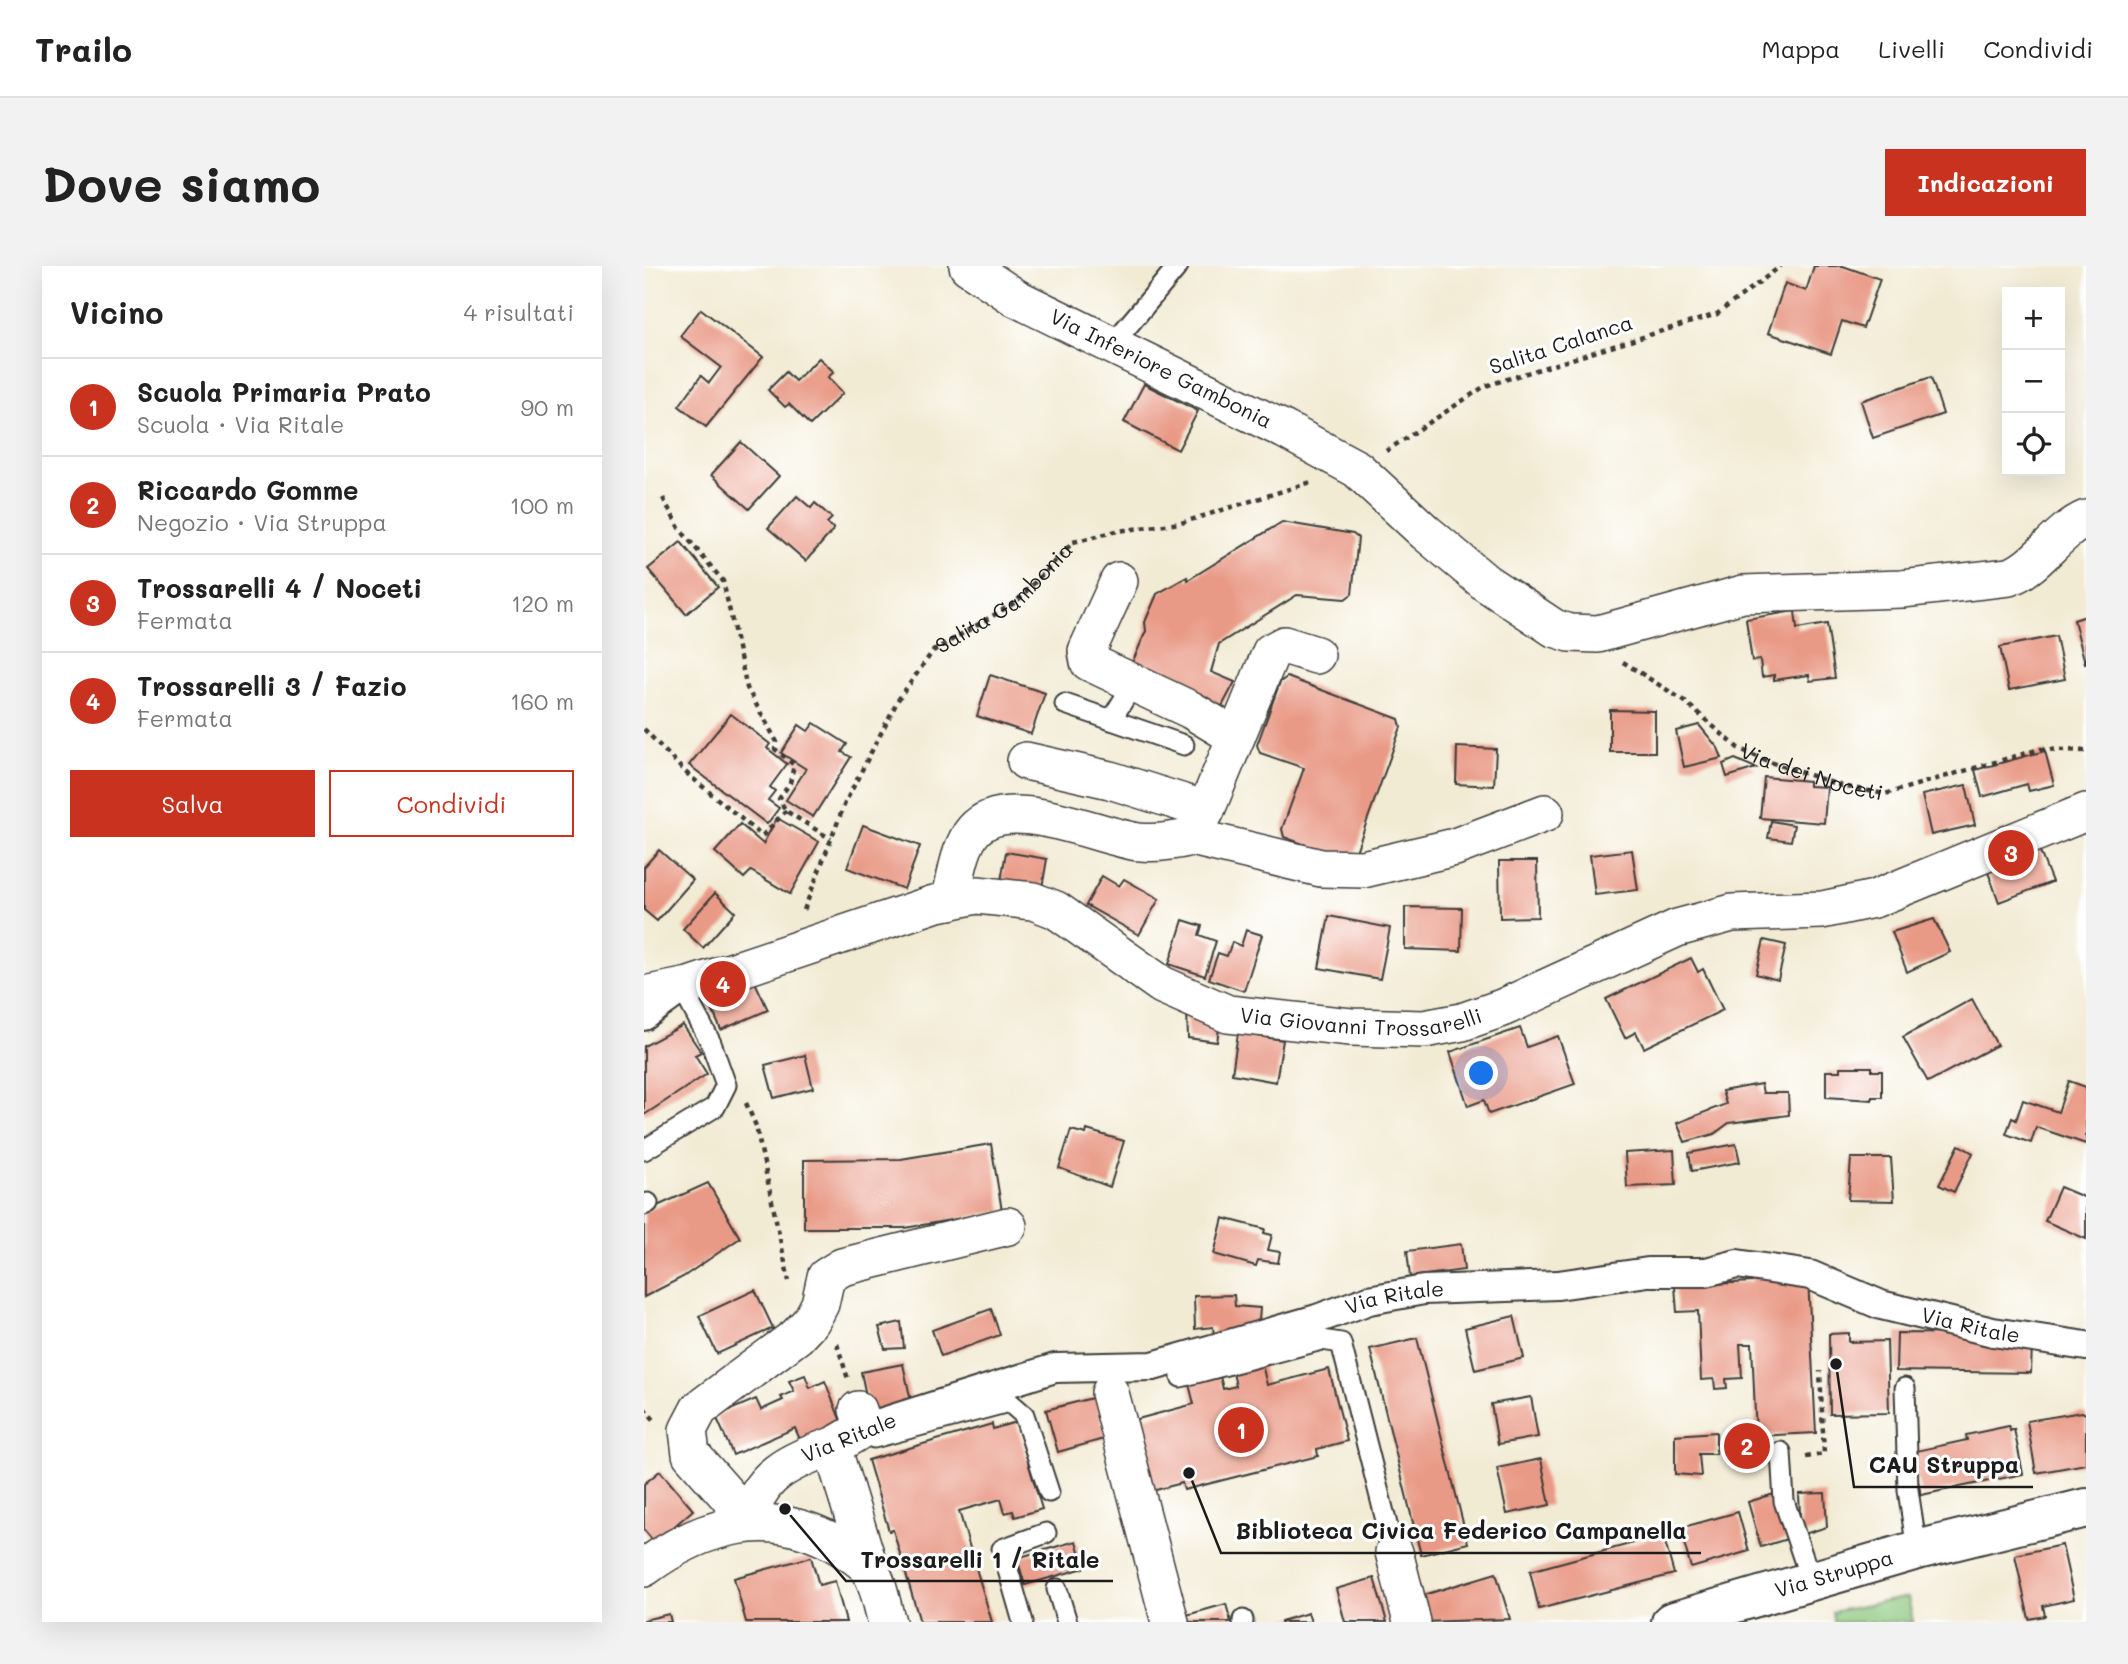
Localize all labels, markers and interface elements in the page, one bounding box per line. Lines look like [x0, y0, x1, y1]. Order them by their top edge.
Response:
text: Trailo [35, 27, 132, 70]
text: Mappa [1762, 33, 1840, 64]
text: Livelli [1878, 33, 1945, 64]
text: Condividi [1983, 33, 2093, 64]
button: Indicazioni [1885, 149, 2086, 216]
text: Dove siamo [42, 151, 320, 214]
map controls [2002, 287, 2065, 476]
button: + [2002, 287, 2065, 350]
text: Vicino [70, 292, 164, 332]
text: 4 risultati [463, 297, 574, 327]
street label: Via Inferiore Gambonia [1046, 302, 1277, 434]
street label: Salita Calanca [1485, 308, 1636, 379]
button: − [2002, 350, 2065, 413]
text: Scuola Primaria Prato [137, 375, 431, 409]
text: 1 [88, 392, 98, 422]
text: 90 m [521, 392, 574, 422]
text: Scuola · Via Ritale [137, 409, 344, 439]
button: locate [2002, 413, 2065, 476]
text: Riccardo Gomme [137, 473, 359, 507]
text: 2 [87, 490, 99, 520]
text: 100 m [510, 490, 574, 520]
text: Negozio · Via Struppa [137, 507, 387, 537]
street label: Salita Gambonia [930, 536, 1078, 659]
text: Trossarelli 4 / Noceti [137, 571, 422, 605]
text: 3 [86, 588, 100, 618]
text: 120 m [511, 588, 574, 618]
text: Fermata [137, 605, 233, 635]
text: Trossarelli 3 / Fazio [137, 669, 407, 703]
text: 4 [86, 686, 100, 716]
text: 160 m [510, 686, 574, 716]
text: Fermata [137, 703, 233, 733]
street label: Via dei Noceti [1736, 736, 1885, 805]
button: Salva [70, 770, 315, 837]
button: Condividi [329, 770, 574, 837]
pin: 3 [1988, 827, 2034, 879]
pin: 4 [700, 958, 746, 1010]
street label: Via Giovanni Trossarelli [1239, 1000, 1485, 1042]
your location [1464, 1056, 1498, 1090]
street label: Via Ritale [1341, 1274, 1445, 1320]
street label: Via Ritale [1919, 1300, 2022, 1348]
pin: 1 [1218, 1404, 1264, 1456]
street label: Via Ritale [797, 1405, 900, 1468]
pin: 2 [1724, 1420, 1770, 1472]
callout: CAU Struppa [1854, 1443, 2033, 1487]
text: CAU Struppa [1869, 1449, 2019, 1479]
callout: Biblioteca Civica Federico Campanella [1221, 1509, 1701, 1553]
text: Biblioteca Civica Federico Campanella [1235, 1515, 1687, 1545]
callout: Trossarelli 1 / Ritale [846, 1537, 1113, 1581]
street label: Via Struppa [1771, 1543, 1896, 1603]
text: Trossarelli 1 / Ritale [860, 1544, 1100, 1574]

